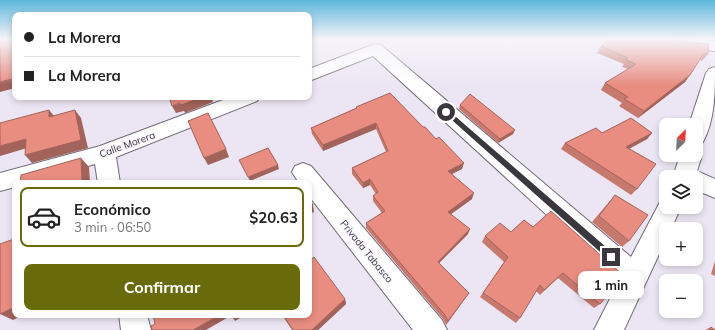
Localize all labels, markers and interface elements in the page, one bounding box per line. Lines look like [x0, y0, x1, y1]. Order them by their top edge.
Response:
text: La Morera [48, 28, 121, 47]
text: La Morera [48, 66, 121, 85]
route start [437, 103, 455, 121]
north arrow [659, 118, 703, 162]
map controls [659, 118, 703, 318]
street label: Calle Morera [98, 128, 157, 161]
button: layers [659, 170, 703, 214]
icon: car [26, 199, 62, 235]
text: Económico [74, 200, 151, 219]
text: $20.63 [249, 208, 298, 227]
street label: Privada Tabasco [337, 217, 396, 286]
text: 3 min · 06:50 [74, 219, 151, 235]
button: + [659, 222, 703, 266]
route end [602, 248, 620, 266]
button: Confirmar [24, 264, 300, 310]
callout: 1 min [578, 271, 644, 299]
button: − [659, 274, 703, 318]
text: 1 min [594, 277, 628, 293]

